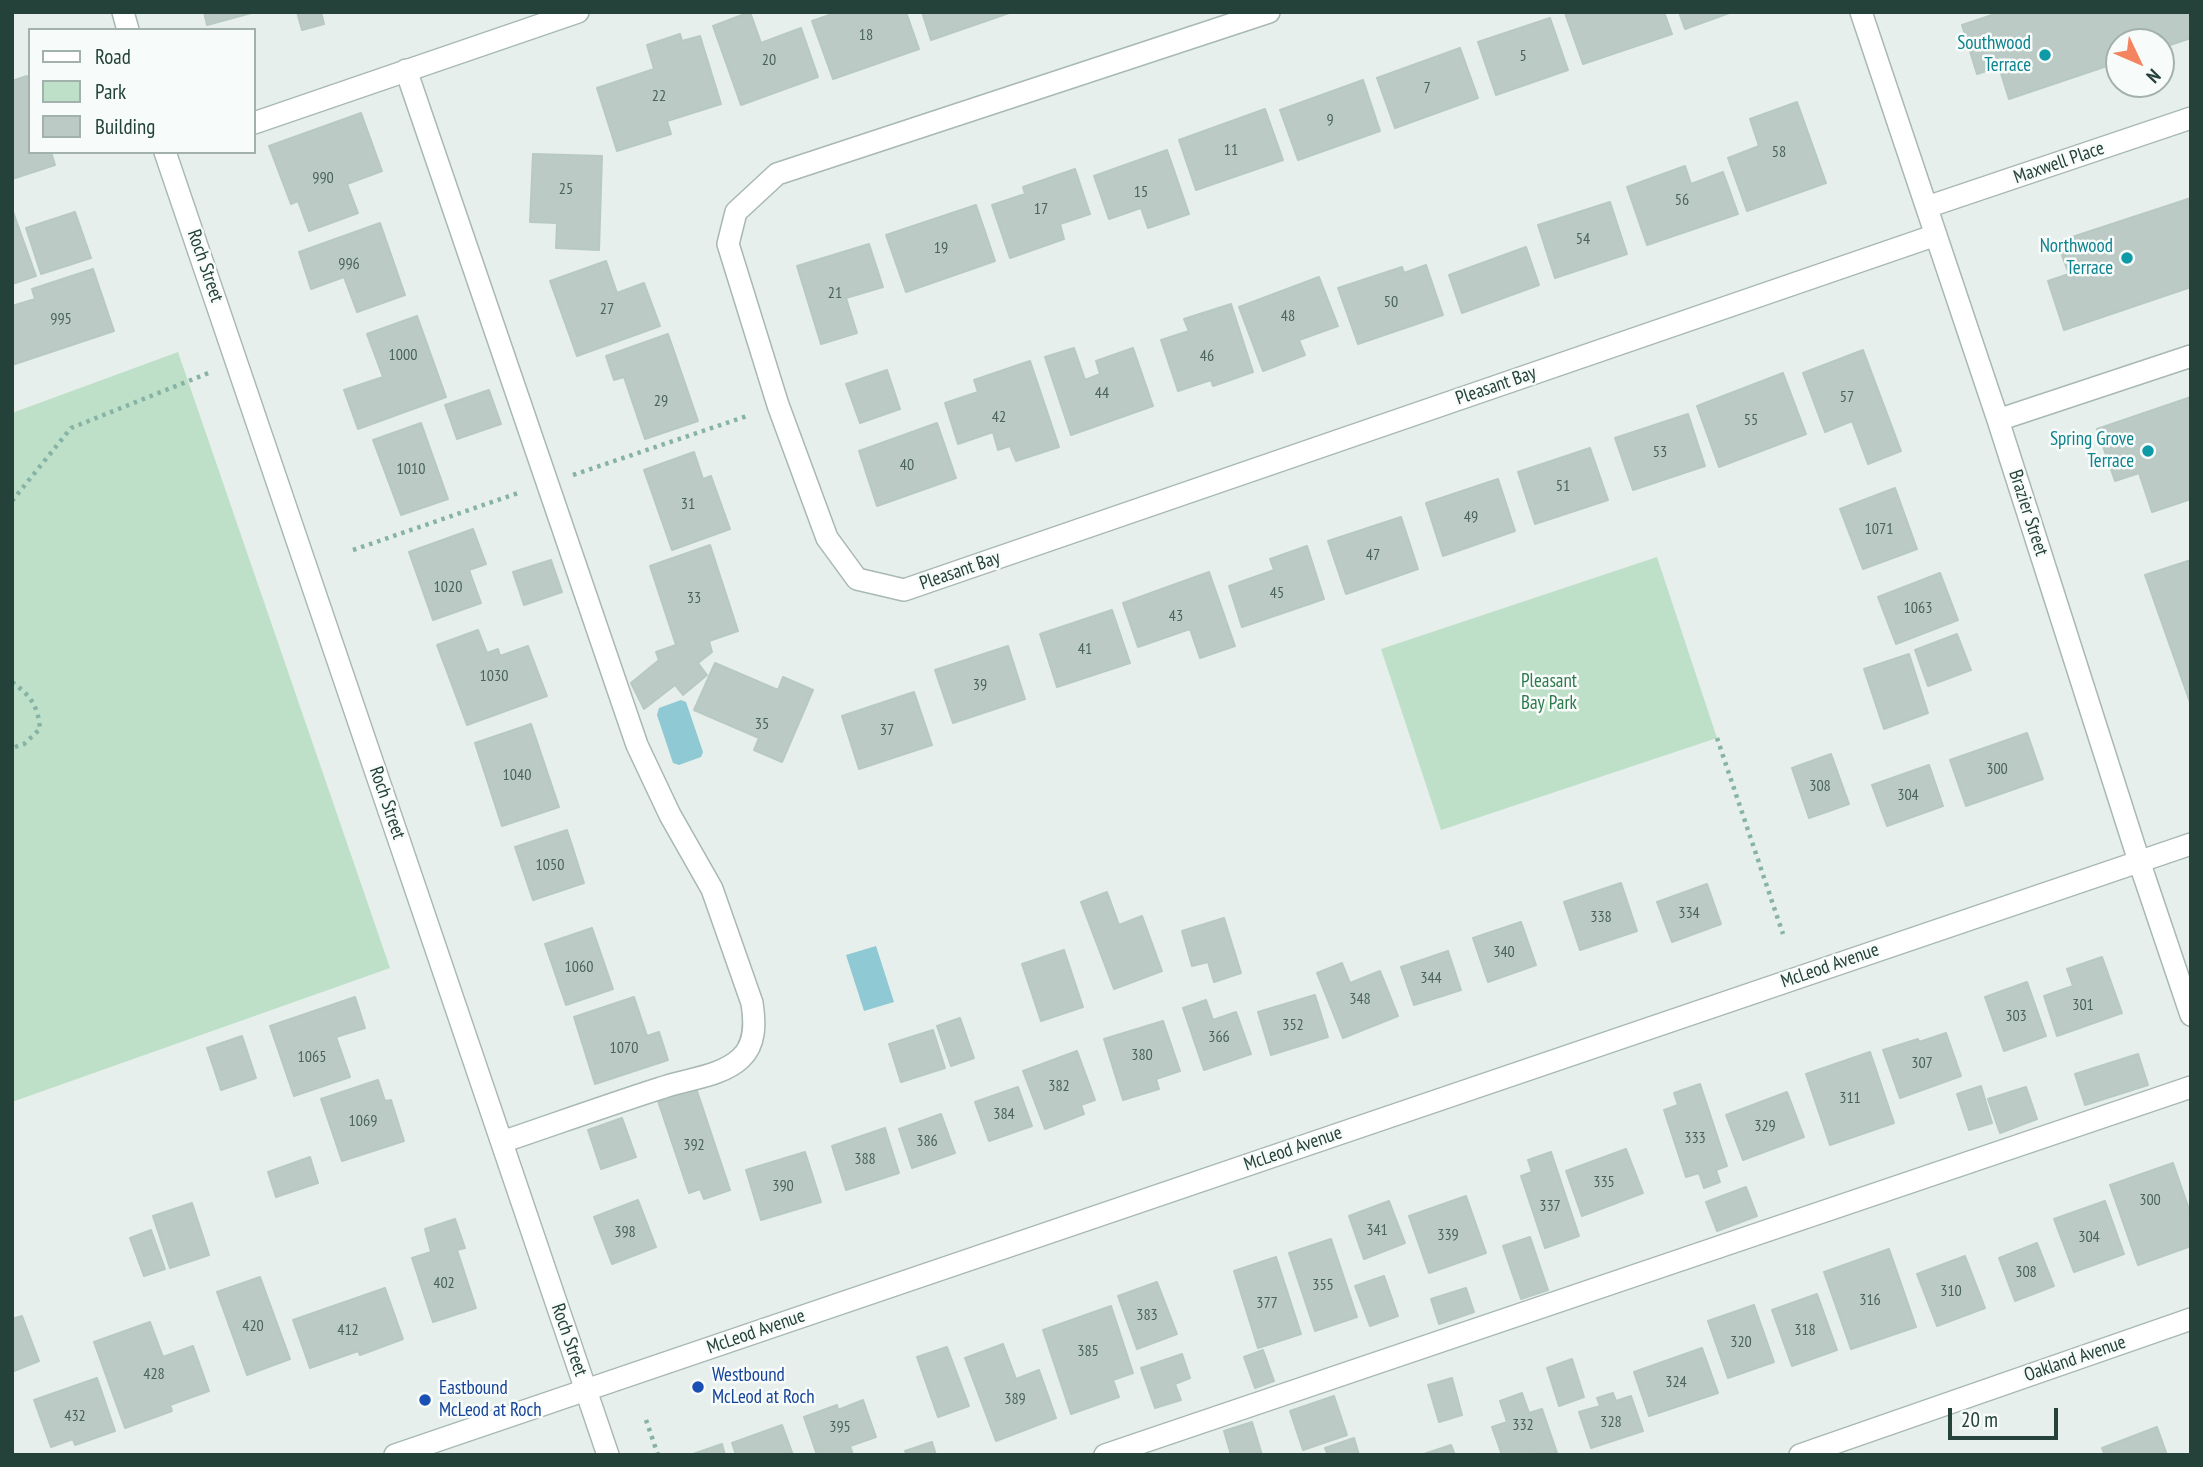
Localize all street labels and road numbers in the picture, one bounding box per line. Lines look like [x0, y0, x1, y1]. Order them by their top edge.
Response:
street label: Maxwell Place [2011, 137, 2107, 189]
street label: Roch Street [182, 227, 228, 305]
street label: Pleasant Bay [1453, 362, 1539, 410]
street label: Brazier Street [2003, 467, 2053, 559]
street label: Pleasant Bay [917, 547, 1003, 595]
street label: Roch Street [364, 764, 410, 842]
street label: McLeod Avenue [1778, 939, 1882, 993]
street label: McLeod Avenue [1241, 1122, 1345, 1176]
street label: Roch Street [546, 1301, 592, 1379]
street label: McLeod Avenue [704, 1305, 808, 1359]
street label: Oakland Avenue [2021, 1331, 2129, 1387]

